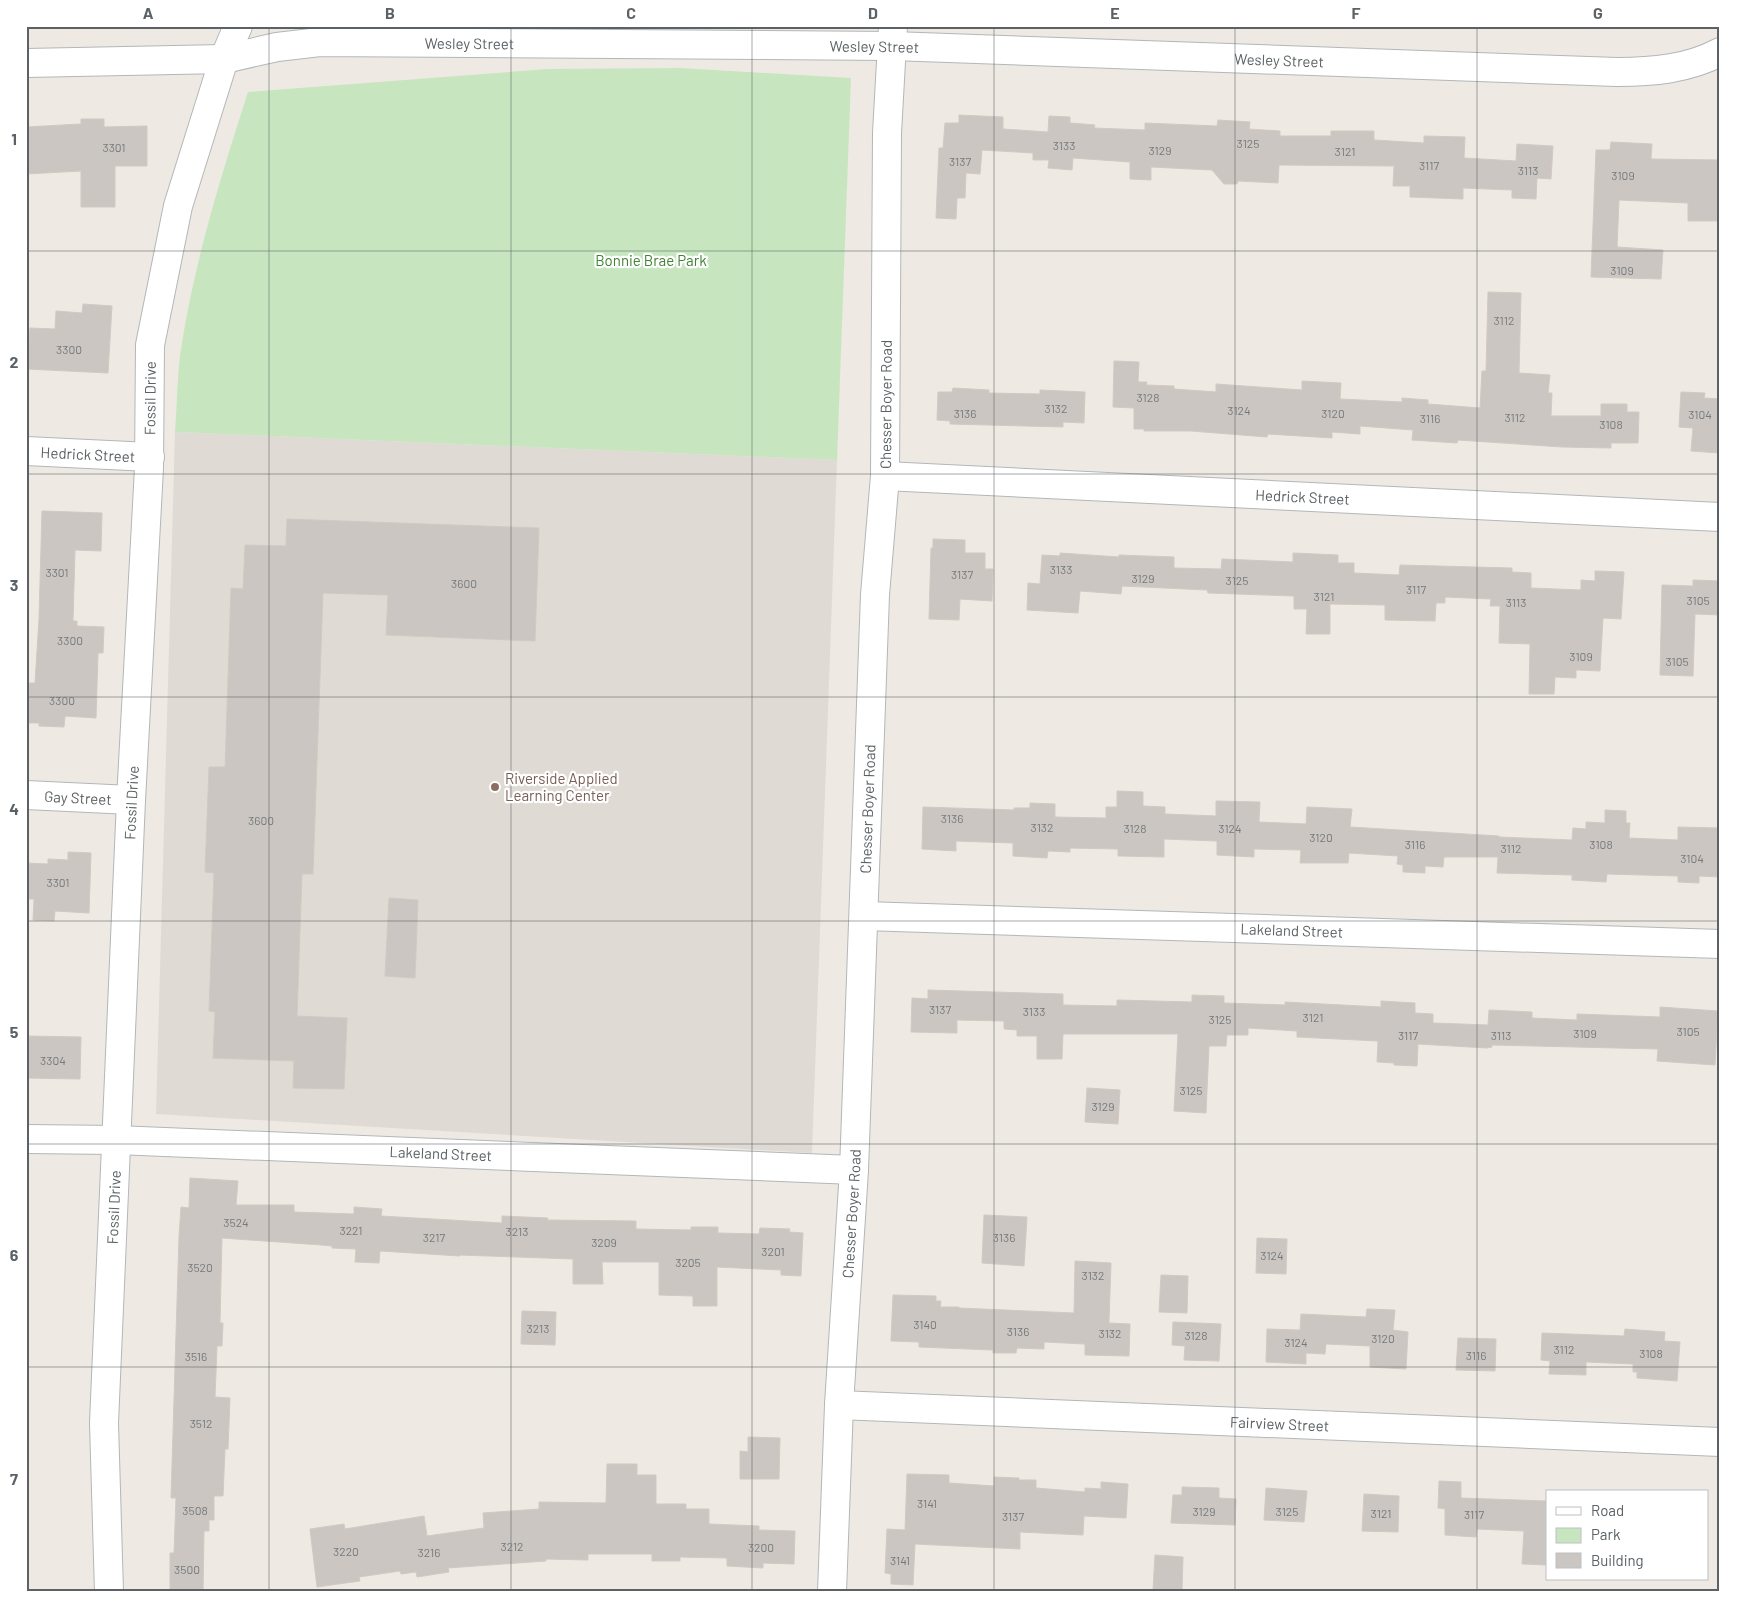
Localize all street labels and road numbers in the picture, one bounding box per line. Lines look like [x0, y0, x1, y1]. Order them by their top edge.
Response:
street label: Wesley Street [424, 34, 514, 52]
street label: Wesley Street [829, 37, 919, 56]
street label: Wesley Street [1234, 49, 1324, 70]
street label: Chesser Boyer Road [876, 340, 895, 469]
street label: Fossil Drive [140, 361, 159, 435]
street label: Hedrick Street [40, 443, 136, 465]
street label: Hedrick Street [1255, 485, 1350, 508]
street label: Chesser Boyer Road [856, 744, 879, 874]
street label: Fossil Drive [120, 765, 142, 840]
street label: Gay Street [44, 787, 112, 808]
street label: Lakeland Street [1240, 919, 1343, 941]
street label: Lakeland Street [389, 1142, 492, 1164]
street label: Chesser Boyer Road [838, 1149, 864, 1279]
street label: Fossil Drive [103, 1170, 124, 1245]
street label: Fairview Street [1230, 1412, 1329, 1435]

